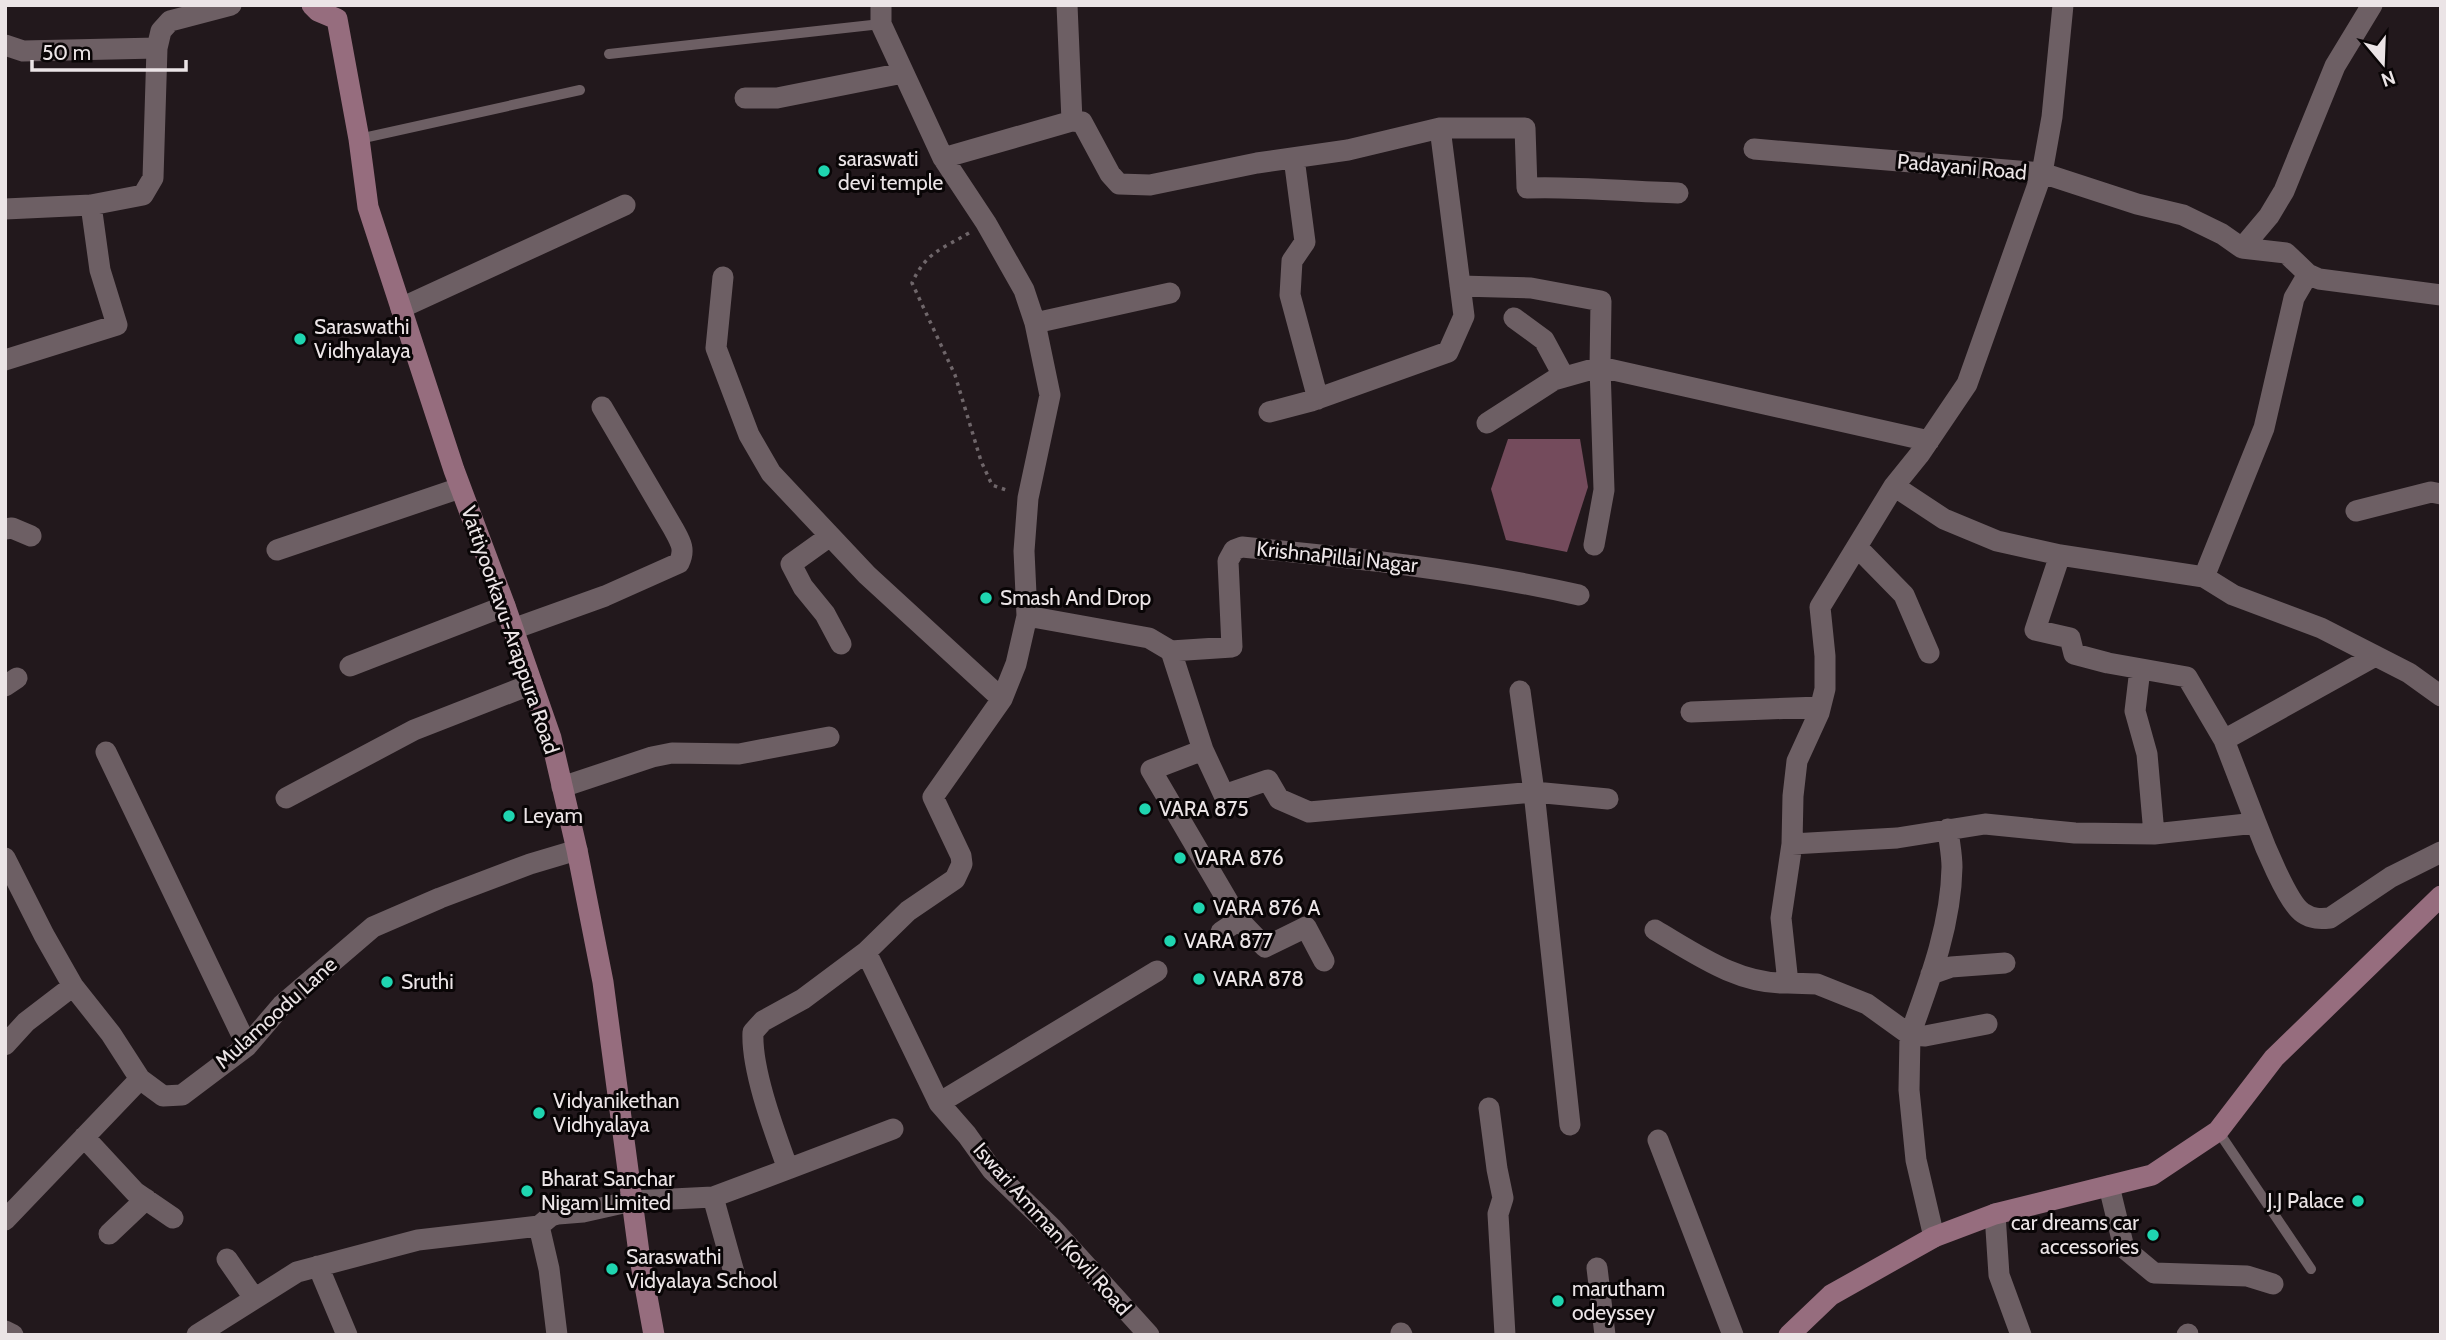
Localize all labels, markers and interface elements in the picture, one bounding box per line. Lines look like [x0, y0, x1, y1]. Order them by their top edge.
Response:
scale bar [32, 28, 186, 72]
north arrow [2348, 28, 2418, 98]
text: 50 m [42, 40, 91, 65]
text: N [2378, 66, 2398, 92]
place label: saraswati devi temple [838, 146, 944, 195]
street label: Padayani Road [1896, 148, 2028, 185]
marker: saraswati devi temple [816, 163, 832, 179]
place label: Saraswathi Vidhyalaya [314, 314, 411, 363]
marker: Saraswathi Vidhyalaya [292, 331, 308, 347]
street label: Vattiyoorkavu-Arappura Road [456, 503, 565, 757]
street label: KrishnaPillai Nagar [1255, 536, 1419, 577]
place label: Smash And Drop [1000, 585, 1151, 610]
marker: Smash And Drop [978, 590, 994, 606]
place label: VARA 875 [1159, 796, 1249, 821]
marker: VARA 875 [1137, 801, 1153, 817]
place label: Leyam [523, 803, 583, 828]
marker: Leyam [501, 808, 517, 824]
place label: VARA 876 [1194, 845, 1284, 870]
marker: VARA 876 [1172, 850, 1188, 866]
place label: VARA 876 A [1213, 895, 1320, 920]
marker: VARA 876 A [1191, 900, 1207, 916]
place label: VARA 877 [1184, 928, 1273, 953]
marker: VARA 877 [1162, 933, 1178, 949]
street label: Mulamoodu Lane [210, 951, 342, 1074]
place label: VARA 878 [1213, 966, 1304, 991]
place label: Sruthi [401, 969, 454, 994]
marker: VARA 878 [1191, 971, 1207, 987]
marker: Sruthi [379, 974, 395, 990]
place label: Vidyanikethan Vidhyalaya [553, 1088, 680, 1137]
marker: Vidyanikethan Vidhyalaya [531, 1105, 547, 1121]
street label: Iswari Amman Kovil Road [968, 1137, 1137, 1320]
place label: Bharat Sanchar Nigam Limited [541, 1166, 675, 1215]
marker: Bharat Sanchar Nigam Limited [519, 1183, 535, 1199]
place label: J.J Palace [2266, 1188, 2344, 1213]
marker: J.J Palace [2350, 1193, 2366, 1209]
place label: car dreams car accessories [2011, 1210, 2139, 1259]
marker: car dreams car accessories [2145, 1227, 2161, 1243]
place label: Saraswathi Vidyalaya School [626, 1244, 778, 1293]
marker: Saraswathi Vidyalaya School [604, 1261, 620, 1277]
place label: marutham odeyssey [1572, 1276, 1665, 1325]
marker: marutham odeyssey [1550, 1293, 1566, 1309]

